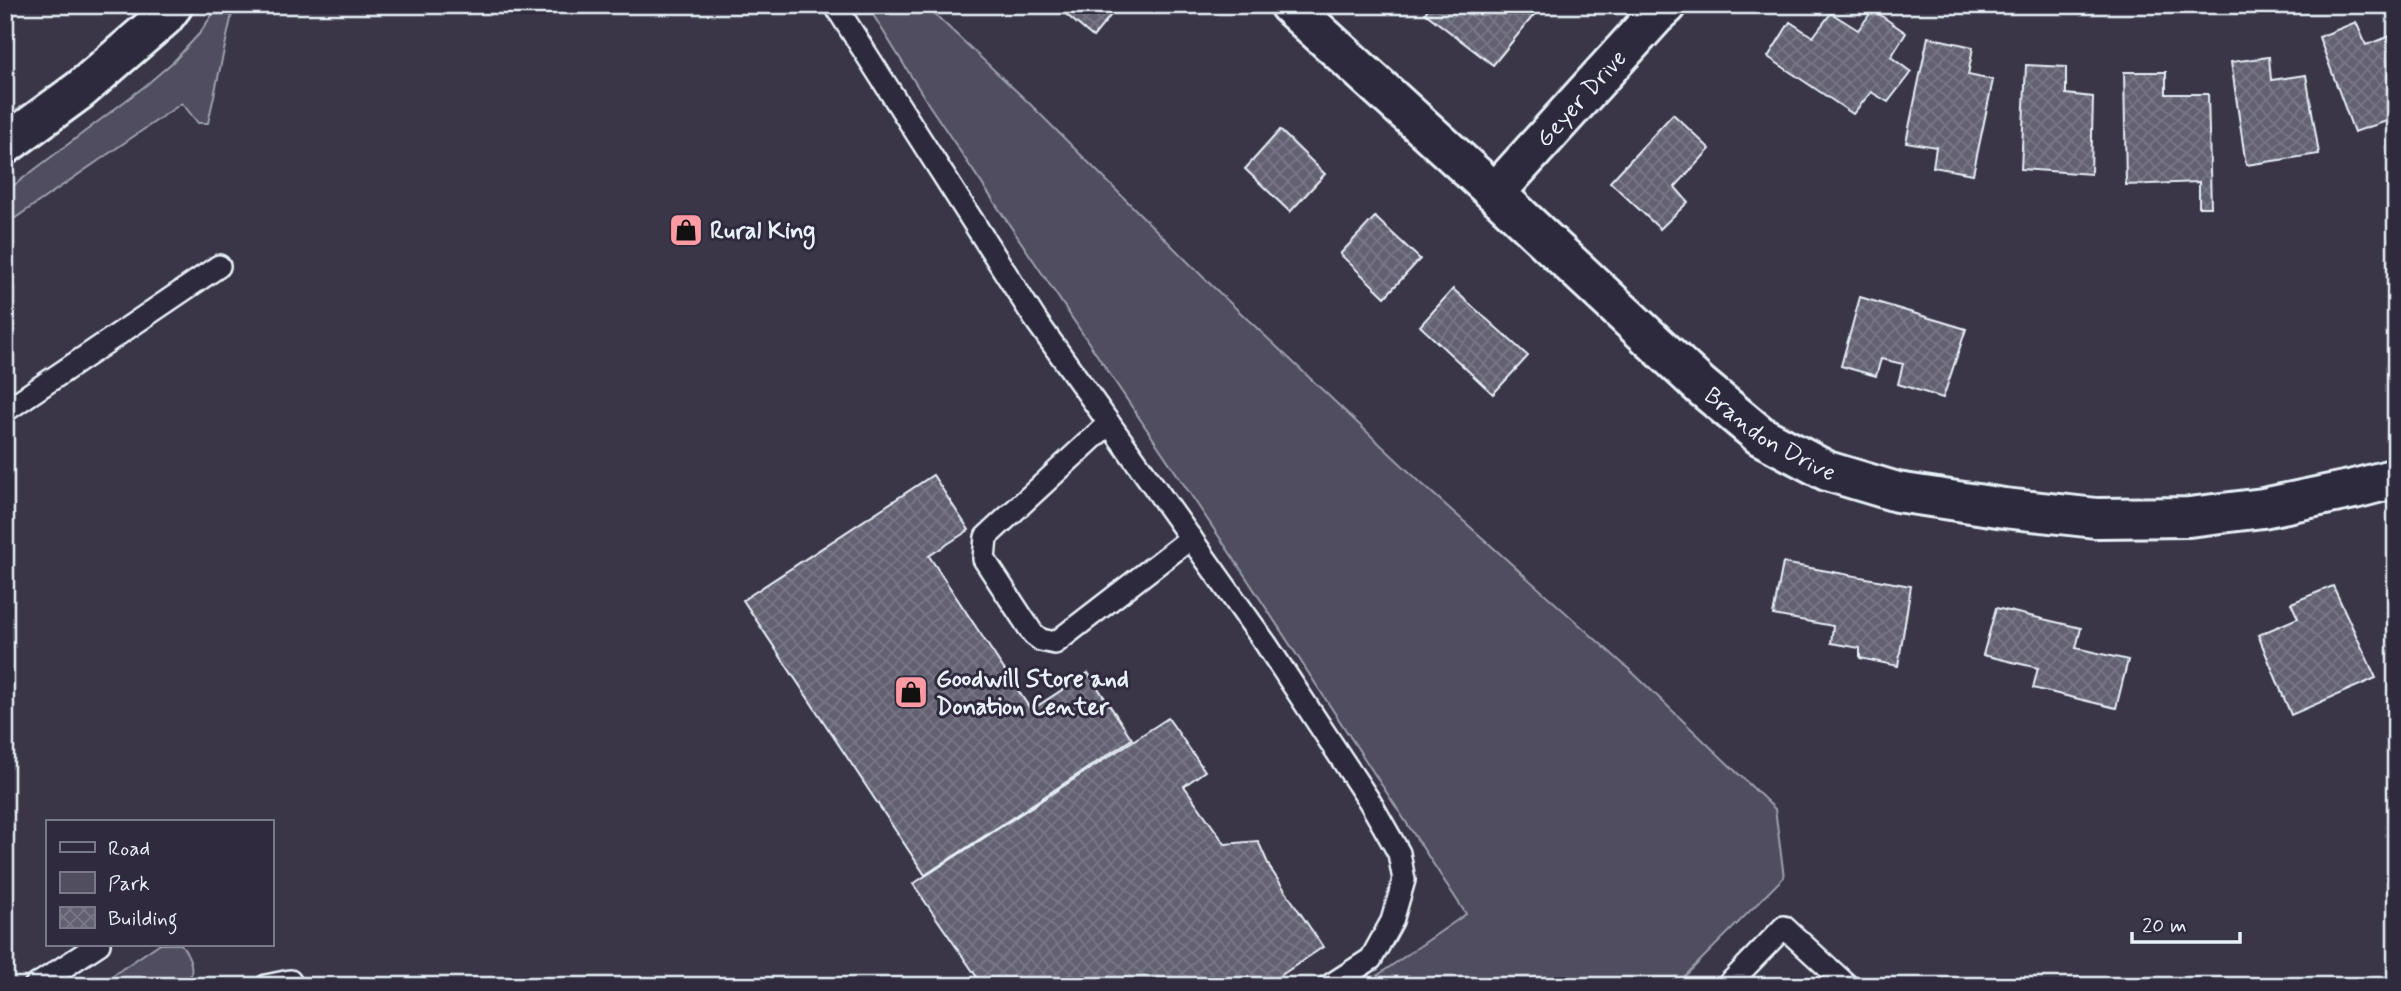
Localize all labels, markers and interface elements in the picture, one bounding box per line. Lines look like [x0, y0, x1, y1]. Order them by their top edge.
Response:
street label: Geyer Drive [1530, 44, 1634, 154]
shop icon: Rural King [667, 211, 705, 249]
place label: Rural King [710, 216, 815, 250]
street label: Brandon Drive [1697, 381, 1839, 490]
place label: Goodwill Store and Donation Center [936, 664, 1129, 723]
shop icon: Goodwill Store and Donation Center [892, 673, 930, 711]
legend [46, 820, 273, 946]
text: Road [108, 835, 150, 863]
text: Park [108, 870, 150, 898]
scale bar [2132, 900, 2240, 944]
text: Building [108, 905, 178, 935]
text: 20 m [2142, 912, 2187, 940]

